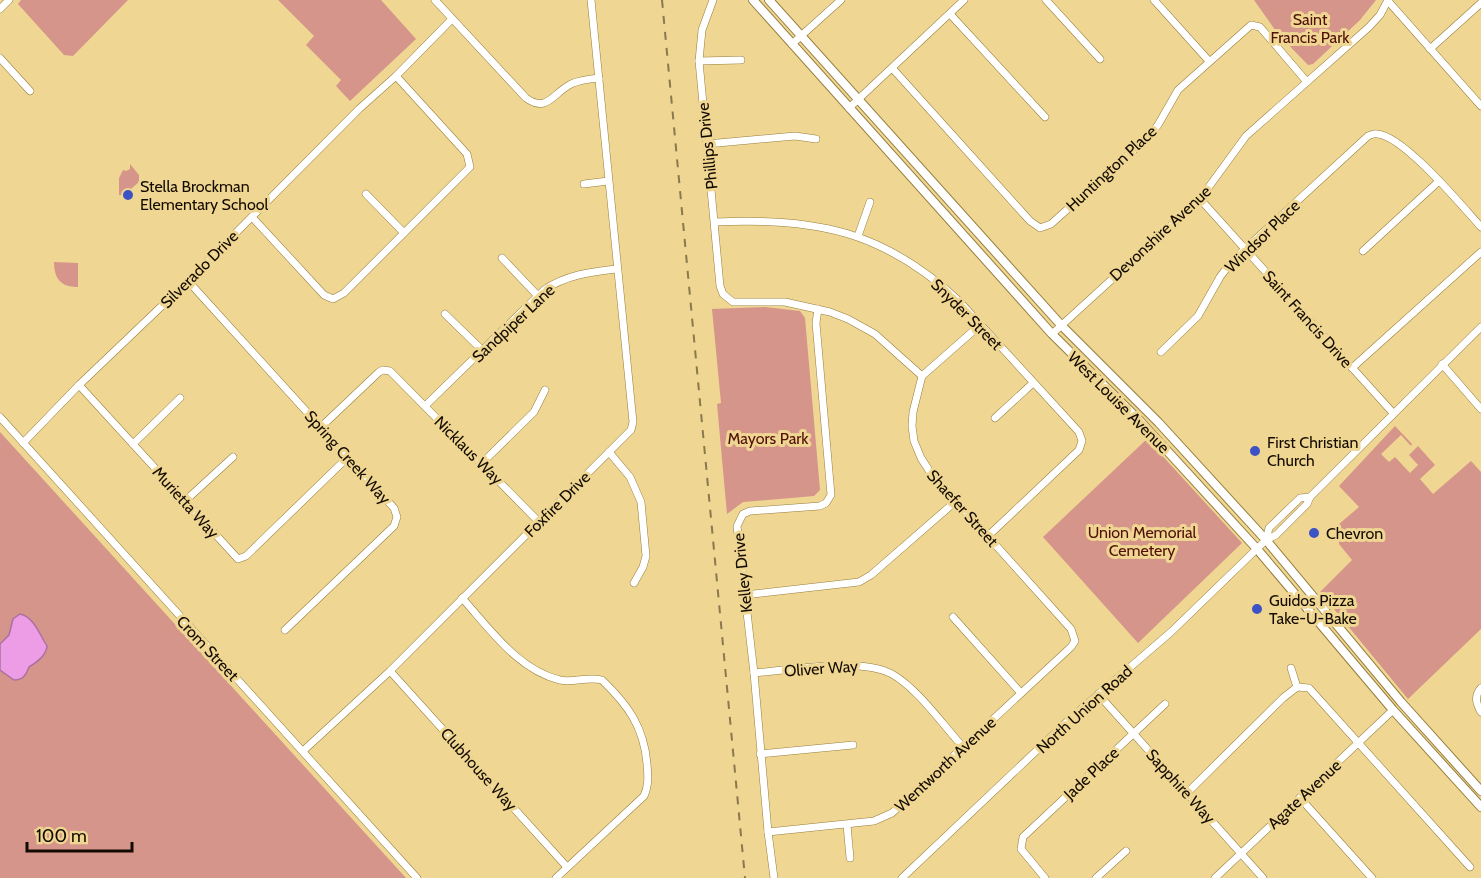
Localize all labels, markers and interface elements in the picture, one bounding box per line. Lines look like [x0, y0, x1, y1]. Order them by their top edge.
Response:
park label: Saint Francis Park [1271, 10, 1350, 47]
street label: Phillips Drive [693, 102, 721, 190]
street label: Huntington Place [1062, 122, 1160, 215]
place label: Stella Brockman Elementary School [140, 177, 268, 214]
street label: Devonshire Avenue [1106, 182, 1215, 285]
marker: Stella Brockman Elementary School [121, 188, 135, 202]
street label: Windsor Place [1221, 196, 1304, 277]
street label: Silverado Drive [157, 227, 242, 312]
street label: Saint Francis Drive [1259, 267, 1356, 372]
street label: Snyder Street [927, 275, 1007, 354]
street label: Sandpiper Lane [468, 280, 558, 366]
street label: West Louise Avenue [1064, 348, 1173, 457]
street label: Spring Creek Way [301, 407, 394, 508]
street label: Nicklaus Way [430, 412, 507, 489]
park label: Mayors Park [727, 429, 809, 448]
place label: First Christian Church [1267, 433, 1358, 470]
marker: First Christian Church [1248, 444, 1262, 458]
street label: Murietta Way [149, 463, 223, 542]
street label: Shaefer Street [923, 466, 1003, 551]
street label: Foxfire Drive [521, 468, 594, 541]
park label: Union Memorial Cemetery [1088, 523, 1197, 560]
place label: Chevron [1326, 524, 1383, 543]
marker: Chevron [1307, 526, 1321, 540]
street label: Kelley Drive [729, 532, 756, 614]
place label: Guidos Pizza Take-U-Bake [1269, 591, 1357, 628]
marker: Guidos Pizza Take-U-Bake [1250, 602, 1264, 616]
street label: Crom Street [173, 612, 243, 685]
street label: Oliver Way [784, 656, 859, 681]
street label: North Union Road [1033, 661, 1136, 757]
street label: Wentworth Avenue [891, 713, 1000, 816]
street label: Clubhouse Way [436, 724, 521, 815]
street label: Jade Place [1059, 743, 1123, 804]
street label: Sapphire Way [1142, 745, 1219, 827]
street label: Agate Avenue [1264, 756, 1345, 833]
scale bar [27, 815, 132, 853]
text: 100 m [36, 825, 87, 847]

